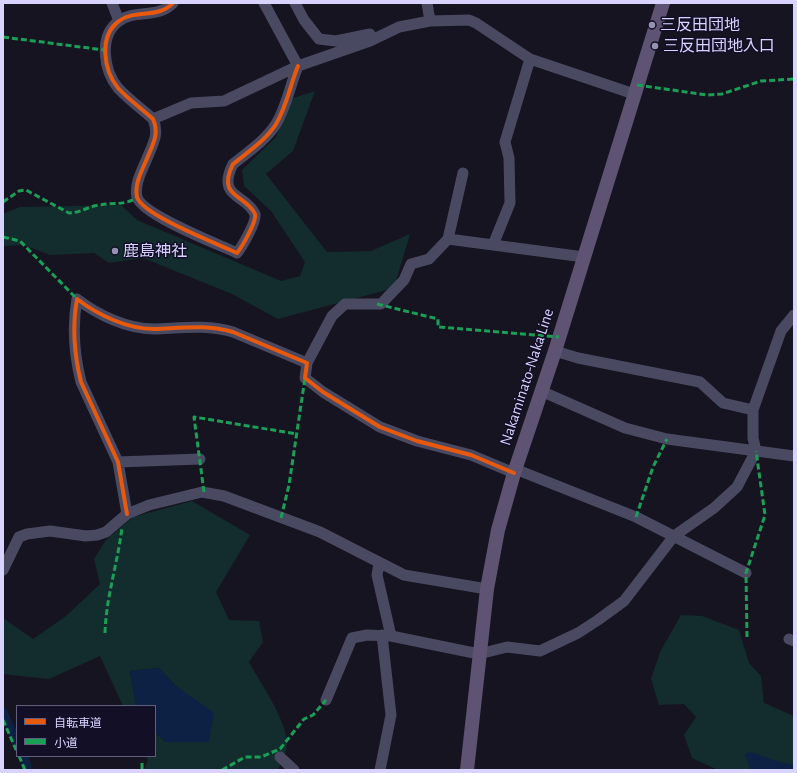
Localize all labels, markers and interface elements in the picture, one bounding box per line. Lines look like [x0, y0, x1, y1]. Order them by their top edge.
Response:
place label: 三反田団地 [660, 15, 740, 35]
marker: 三反田団地 [647, 20, 657, 30]
place label: 三反田団地入口 [663, 36, 775, 56]
marker: 三反田団地入口 [650, 41, 660, 51]
place label: 鹿島神社 [123, 241, 187, 261]
marker: 鹿島神社 [110, 246, 120, 256]
street label: Nakaminato-Naka Line [496, 306, 558, 448]
legend [16, 705, 156, 757]
text: 自転車道 [54, 717, 102, 729]
text: 小道 [54, 737, 78, 749]

